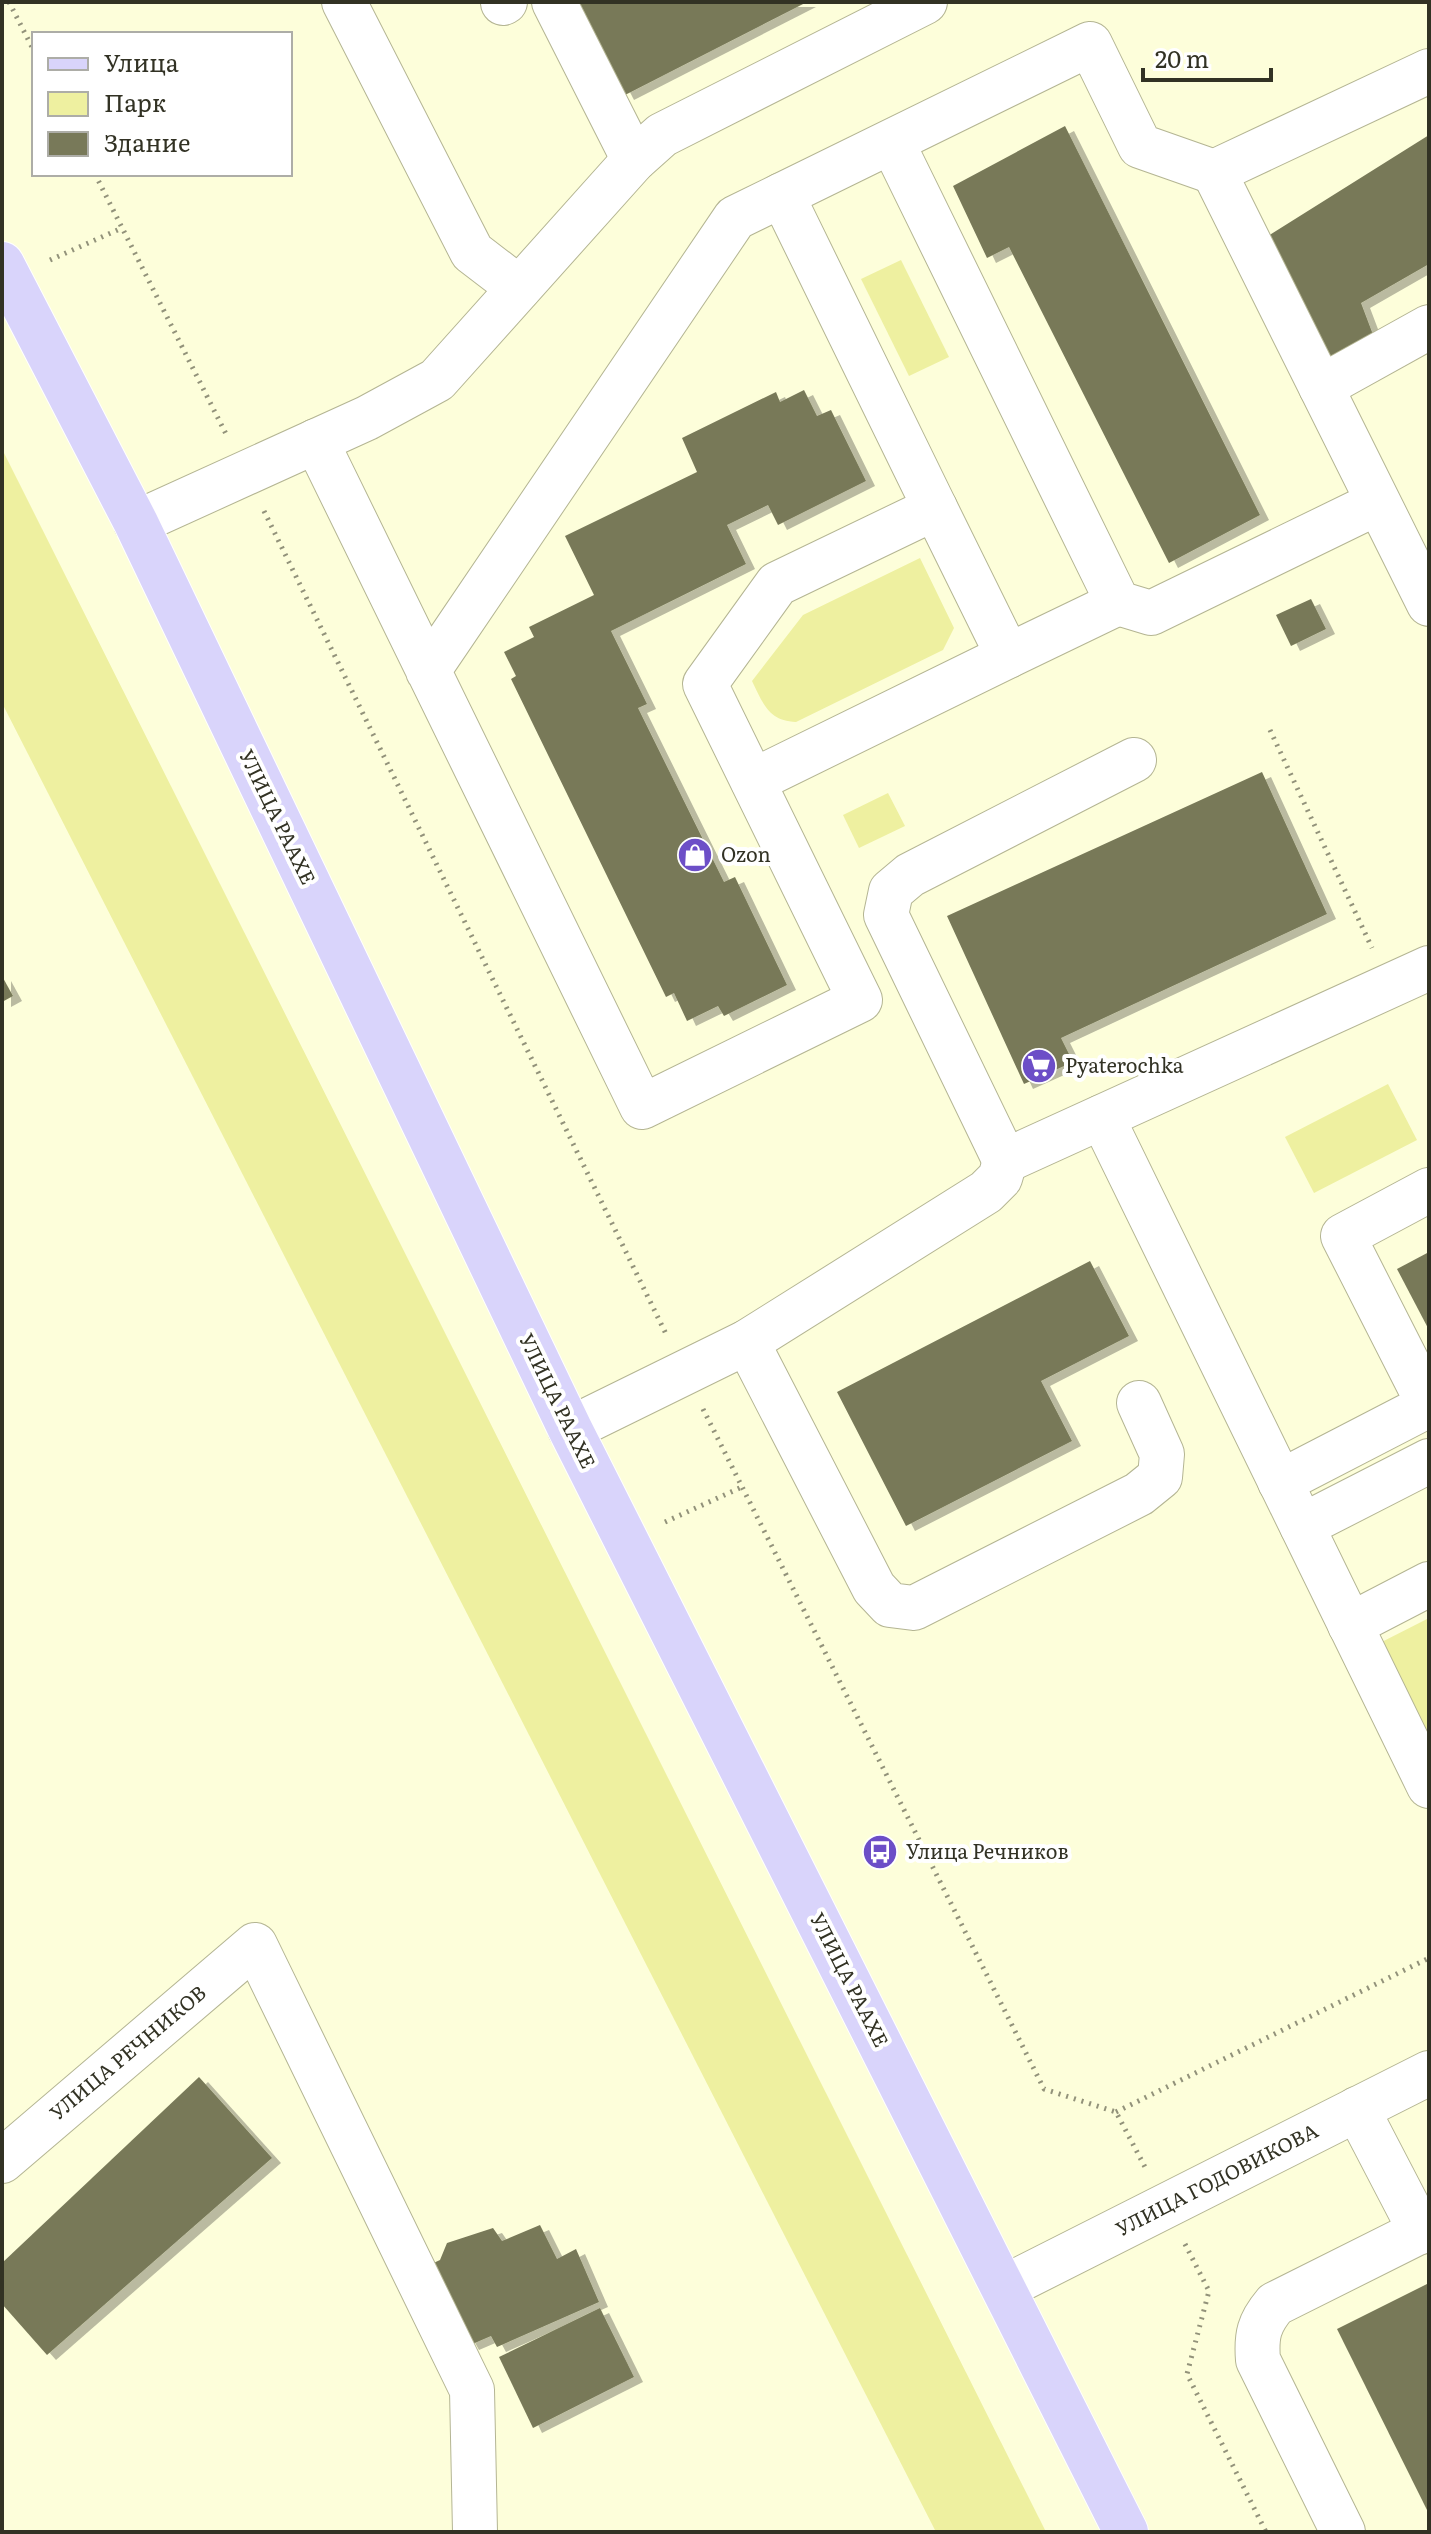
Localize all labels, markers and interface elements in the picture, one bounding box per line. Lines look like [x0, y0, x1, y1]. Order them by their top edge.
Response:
legend [32, 32, 292, 176]
scale bar [1143, 32, 1271, 82]
text: 20 m [1155, 40, 1209, 75]
text: Улица [104, 44, 179, 79]
text: Парк [104, 84, 166, 119]
text: Здание [104, 124, 190, 159]
street label: УЛИЦА РААХЕ [233, 743, 325, 889]
shop icon: Ozon [676, 836, 714, 874]
place label: Ozon [721, 838, 771, 868]
supermarket icon: Pyaterochka [1020, 1047, 1058, 1085]
place label: Pyaterochka [1065, 1049, 1184, 1079]
street label: УЛИЦА РААХЕ [513, 1327, 605, 1473]
bus stop icon: Улица Речников [861, 1833, 899, 1871]
place label: Улица Речников [906, 1835, 1069, 1865]
street label: УЛИЦА РААХЕ [804, 1907, 898, 2051]
street label: УЛИЦА РЕЧНИКОВ [42, 1977, 211, 2126]
street label: УЛИЦА ГОДОВИКОВА [1110, 2114, 1323, 2242]

